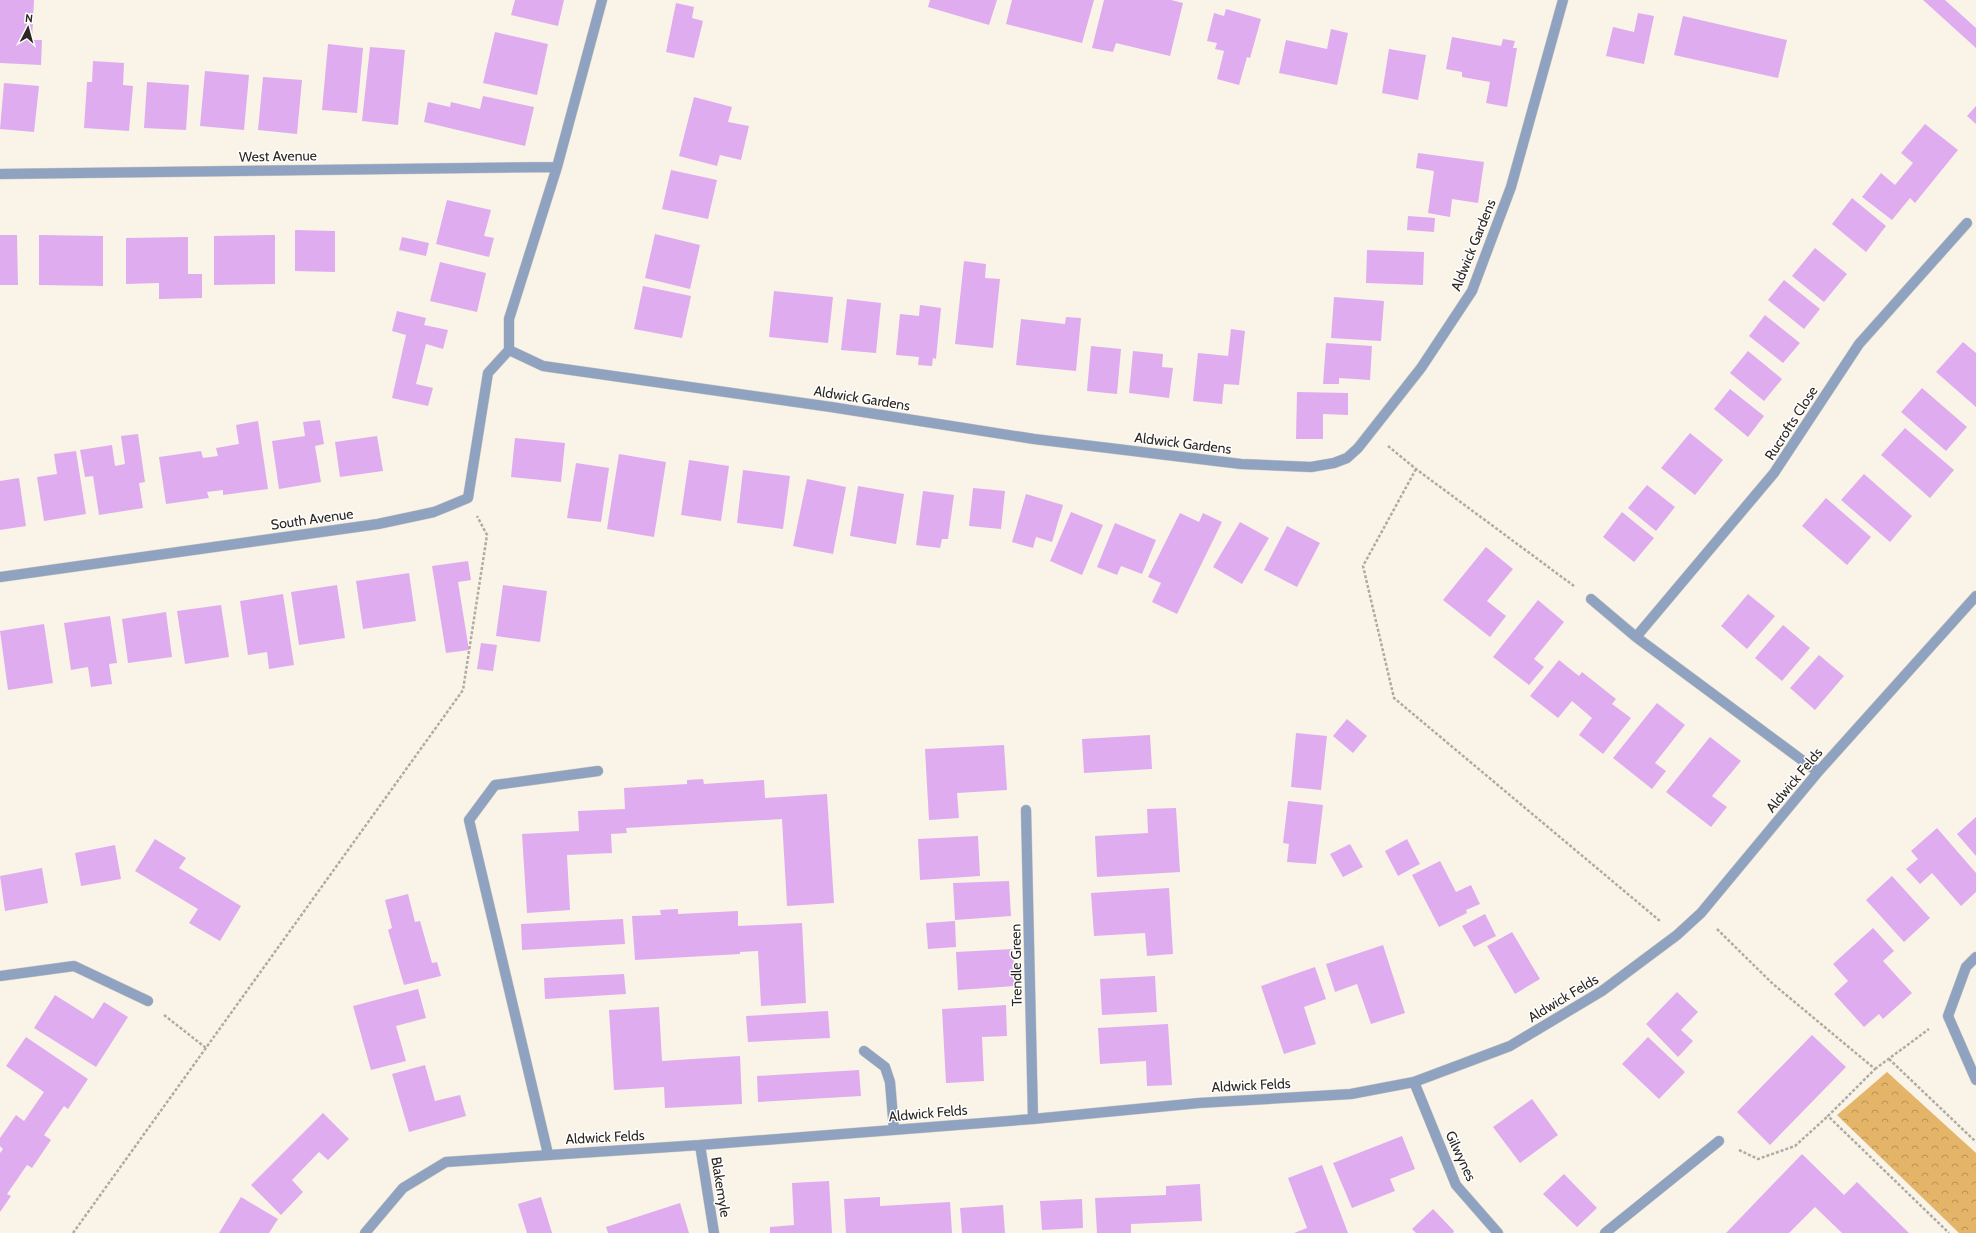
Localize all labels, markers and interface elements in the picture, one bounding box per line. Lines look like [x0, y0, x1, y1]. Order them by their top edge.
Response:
north arrow [8, 8, 48, 48]
text: N [24, 11, 34, 25]
street label: West Avenue [239, 146, 317, 166]
street label: Aldwick Gardens [1446, 196, 1500, 294]
street label: Aldwick Gardens [813, 381, 912, 415]
street label: Rucrofts Close [1760, 383, 1822, 463]
street label: Aldwick Gardens [1134, 428, 1233, 458]
street label: South Avenue [270, 504, 354, 534]
street label: Aldwick Felds [1762, 744, 1826, 816]
street label: Trendle Green [1006, 923, 1026, 1006]
street label: Aldwick Felds [1524, 970, 1602, 1026]
street label: Aldwick Felds [1211, 1074, 1291, 1096]
street label: Aldwick Felds [888, 1101, 968, 1125]
street label: Aldwick Felds [565, 1126, 645, 1148]
street label: Gilwynes [1442, 1128, 1481, 1184]
street label: Blakemyle [707, 1155, 735, 1219]

